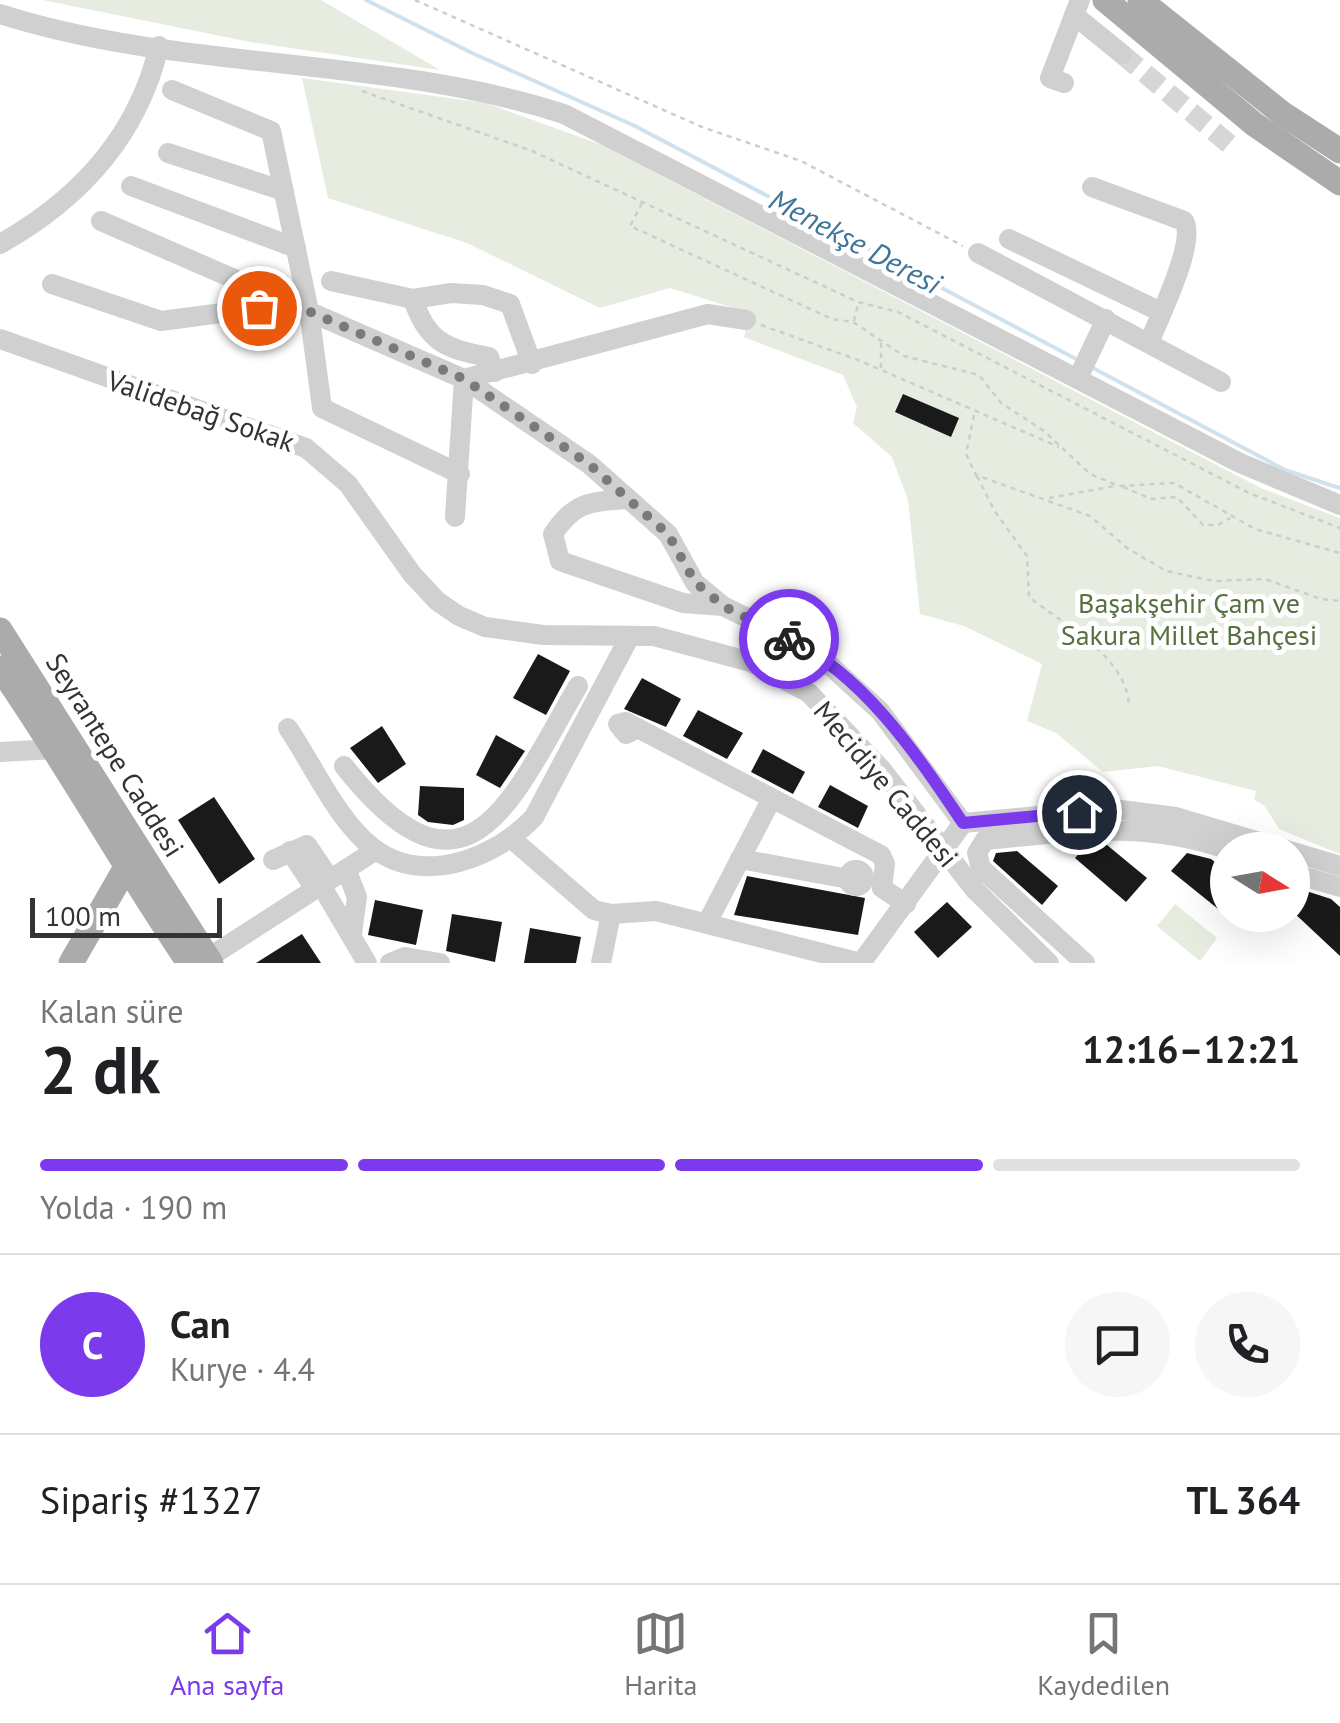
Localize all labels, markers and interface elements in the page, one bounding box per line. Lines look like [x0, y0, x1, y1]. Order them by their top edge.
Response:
water label: Menekşe Deresi [763, 179, 950, 303]
pin [217, 266, 302, 351]
icon: bag [232, 281, 287, 336]
street label: Validebağ Sokak [102, 361, 300, 460]
park label: Başakşehir Çam ve Sakura Millet Bahçesi [1061, 584, 1317, 653]
courier [739, 589, 839, 689]
icon: bike [762, 612, 817, 667]
street label: Seyrantepe Caddesi [38, 646, 193, 864]
street label: Mecidiye Caddesi [806, 693, 967, 875]
pin [1037, 770, 1122, 855]
icon: home [1052, 785, 1107, 840]
north arrow [1210, 832, 1310, 932]
map controls [1210, 832, 1310, 932]
scale bar [30, 893, 222, 938]
text: 100 m [45, 897, 121, 934]
text: Kalan süre [40, 990, 184, 1032]
text: 12:16–12:21 [1082, 1024, 1300, 1073]
text: 2 dk [40, 1027, 160, 1111]
text: Yolda · 190 m [40, 1186, 227, 1228]
button: chat [1065, 1292, 1170, 1397]
button: phone [1195, 1292, 1300, 1397]
text: Can [170, 1299, 230, 1348]
text: C [82, 1320, 103, 1369]
text: Kurye · 4.4 [170, 1348, 315, 1390]
text: Sipariş #1327 [40, 1475, 263, 1524]
text: TL 364 [1187, 1475, 1300, 1524]
tab: Ana sayfa [170, 1606, 285, 1703]
tab: Harita [624, 1606, 697, 1703]
tab: Kaydedilen [1037, 1606, 1170, 1703]

